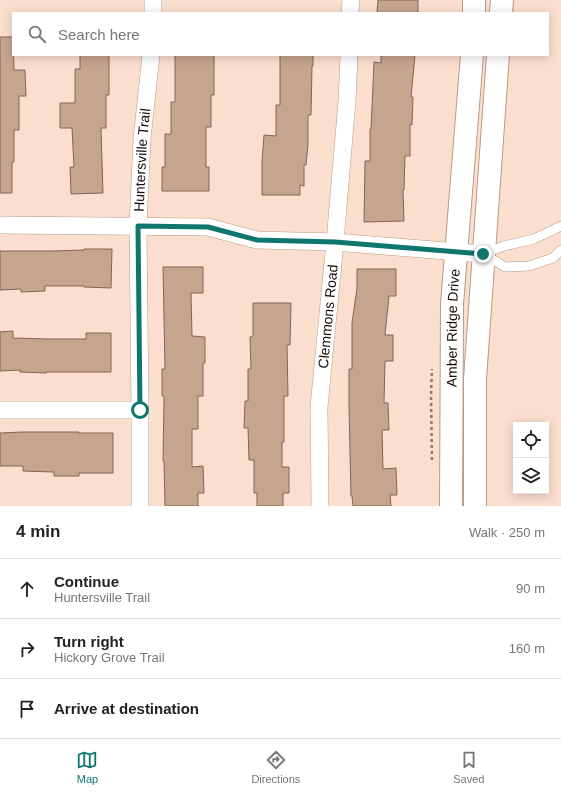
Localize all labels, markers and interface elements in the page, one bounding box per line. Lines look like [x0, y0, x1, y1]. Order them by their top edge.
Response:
search box [12, 12, 549, 56]
icon: search [26, 23, 48, 45]
text: Search here [58, 26, 140, 43]
street label: Huntersville Trail [131, 108, 153, 212]
route end [474, 245, 492, 263]
street label: Clemmons Road [315, 264, 341, 369]
street label: Amber Ridge Drive [444, 268, 463, 387]
route start [131, 401, 149, 419]
map controls [513, 422, 549, 494]
button: locate [513, 422, 549, 458]
button: layers [513, 458, 549, 494]
text: 4 min [16, 522, 60, 541]
text: Walk · 250 m [469, 525, 545, 540]
text: Continue [54, 573, 119, 590]
icon: ahead [16, 578, 38, 600]
text: 90 m [516, 581, 545, 596]
text: Huntersville Trail [54, 590, 150, 605]
text: Turn right [54, 633, 124, 650]
icon: right [16, 638, 38, 660]
text: 160 m [509, 641, 545, 656]
text: Hickory Grove Trail [54, 650, 165, 665]
icon: arrive [16, 698, 38, 720]
text: Arrive at destination [54, 700, 199, 717]
tab: Map [76, 749, 98, 785]
tab: Directions [251, 749, 300, 785]
tab: Saved [453, 749, 484, 785]

